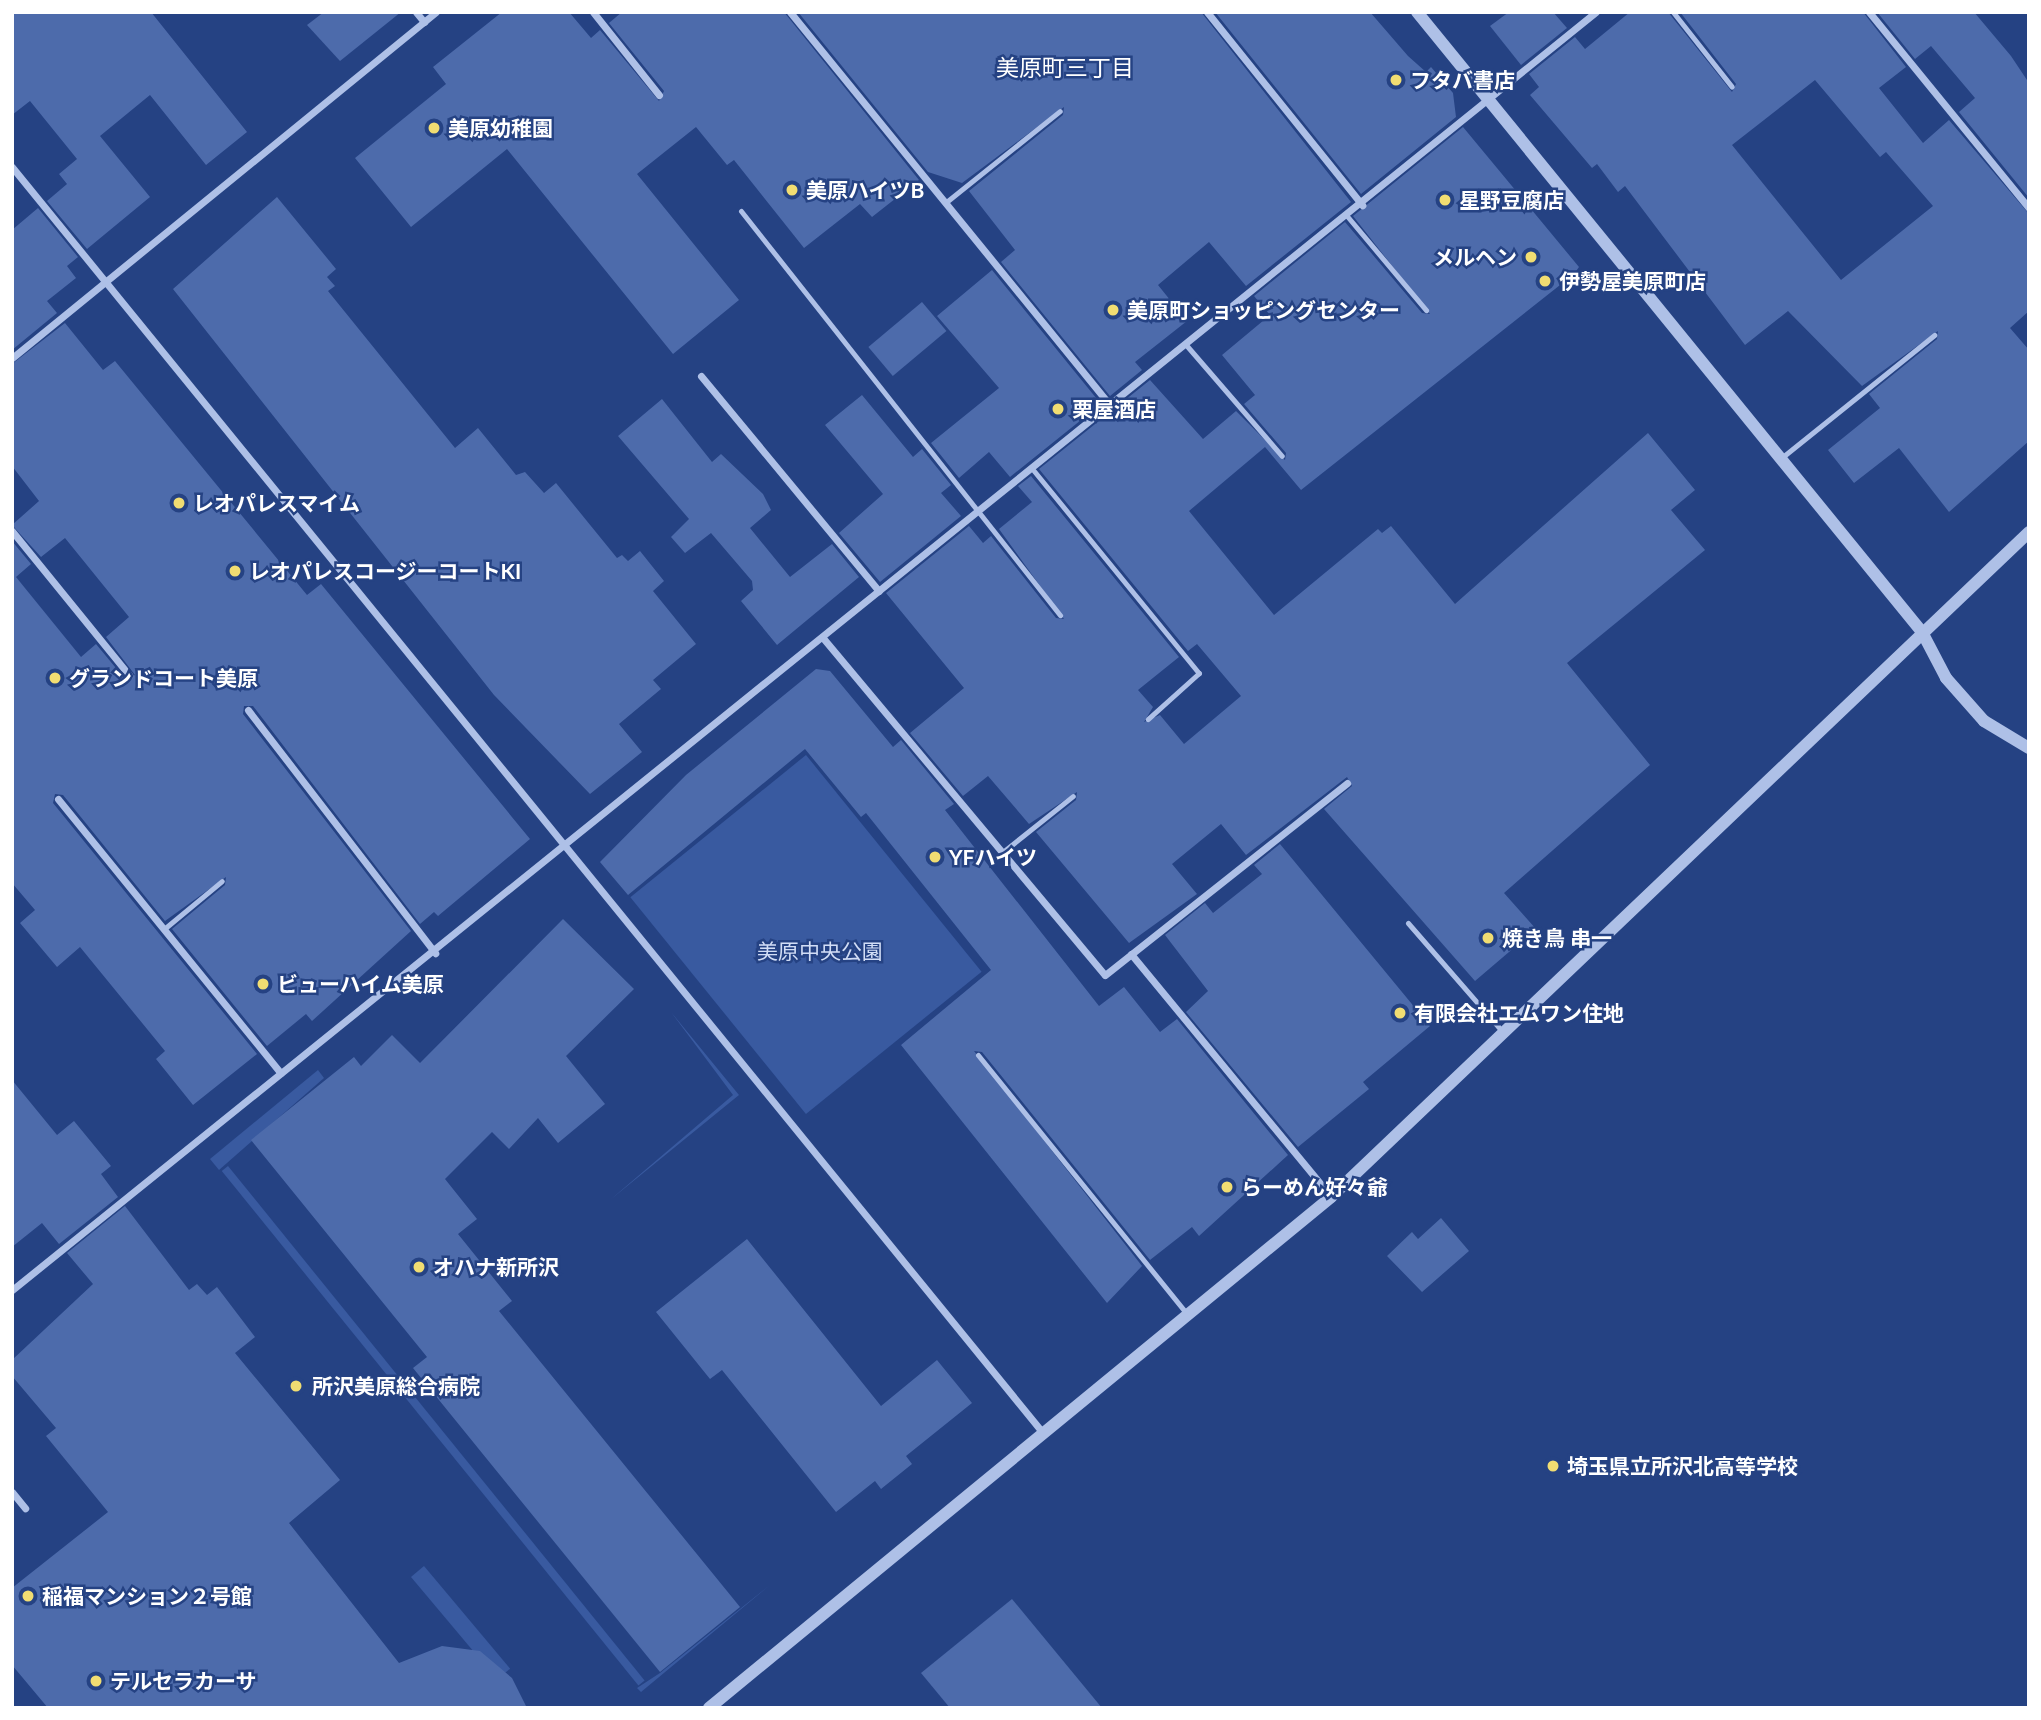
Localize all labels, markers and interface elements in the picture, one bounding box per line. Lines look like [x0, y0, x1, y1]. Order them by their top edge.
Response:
district label: 美原町三丁目 [996, 53, 1134, 81]
place label: フタバ書店 [1410, 67, 1515, 93]
marker: フタバ書店 [1388, 72, 1404, 88]
place label: 美原幼稚園 [448, 115, 553, 141]
marker: 美原幼稚園 [426, 120, 442, 136]
place label: 美原ハイツB [806, 177, 925, 203]
marker: 美原ハイツB [784, 182, 800, 198]
place label: 星野豆腐店 [1459, 187, 1564, 213]
marker: 星野豆腐店 [1437, 192, 1453, 208]
place label: メルヘン [1433, 244, 1517, 270]
marker: メルヘン [1523, 249, 1539, 265]
place label: 伊勢屋美原町店 [1559, 268, 1706, 294]
marker: 伊勢屋美原町店 [1537, 273, 1553, 289]
place label: 美原町ショッピングセンター [1127, 297, 1400, 323]
marker: 美原町ショッピングセンター [1105, 302, 1121, 318]
place label: 栗屋酒店 [1072, 396, 1156, 422]
marker: 栗屋酒店 [1050, 401, 1066, 417]
place label: レオパレスマイム [193, 490, 361, 516]
marker: レオパレスマイム [171, 495, 187, 511]
place label: レオパレスコージーコートKI [249, 558, 522, 584]
marker: レオパレスコージーコートKI [227, 563, 243, 579]
place label: グランドコート美原 [69, 665, 258, 691]
marker: グランドコート美原 [47, 670, 63, 686]
place label: YFハイツ [949, 844, 1037, 870]
marker: YFハイツ [927, 849, 943, 865]
place label: 焼き鳥 串一 [1502, 925, 1612, 951]
marker: 焼き鳥 串一 [1480, 930, 1496, 946]
park label: 美原中央公園 [757, 938, 883, 964]
place label: ビューハイム美原 [277, 971, 445, 997]
marker: ビューハイム美原 [255, 976, 271, 992]
place label: 有限会社エムワン住地 [1414, 1000, 1624, 1026]
marker: 有限会社エムワン住地 [1392, 1005, 1408, 1021]
place label: らーめん好々爺 [1241, 1174, 1388, 1200]
marker: らーめん好々爺 [1219, 1179, 1235, 1195]
place label: オハナ新所沢 [433, 1254, 559, 1280]
marker: オハナ新所沢 [411, 1259, 427, 1275]
place label: 所沢美原総合病院 [312, 1373, 480, 1399]
marker: 所沢美原総合病院 [286, 1376, 306, 1396]
place label: 埼玉県立所沢北高等学校 [1567, 1453, 1798, 1479]
marker: 埼玉県立所沢北高等学校 [1545, 1458, 1561, 1474]
place label: 稲福マンション２号館 [42, 1583, 252, 1609]
marker: 稲福マンション２号館 [20, 1588, 36, 1604]
place label: テルセラカーサ [110, 1668, 257, 1694]
marker: テルセラカーサ [88, 1673, 104, 1689]

